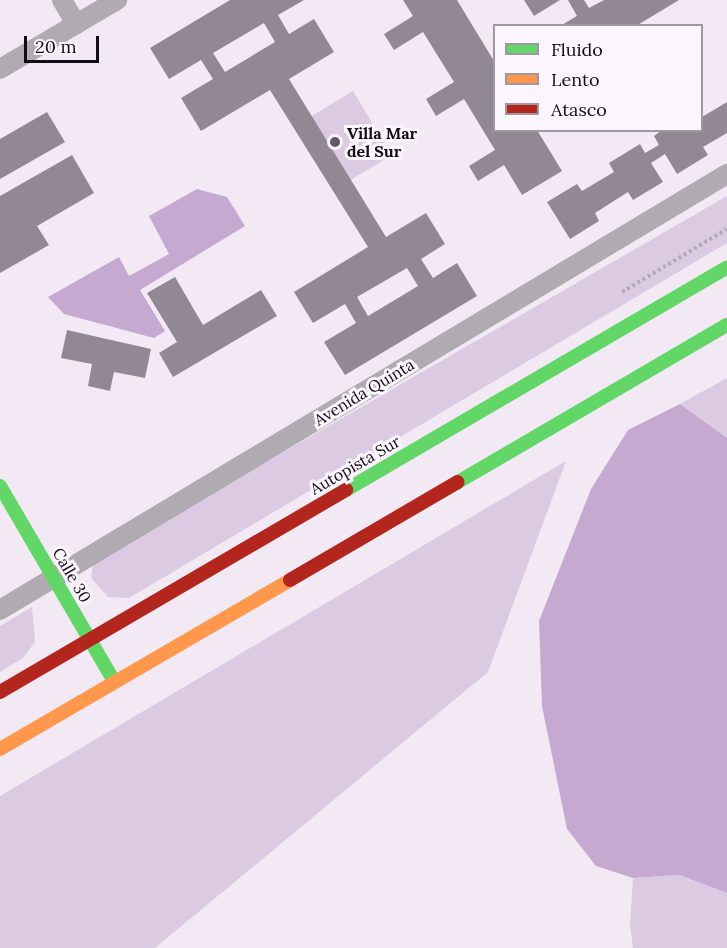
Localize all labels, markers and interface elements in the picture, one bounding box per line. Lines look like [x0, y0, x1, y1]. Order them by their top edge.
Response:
scale bar [27, 24, 102, 62]
legend [493, 24, 703, 132]
text: 20 m [35, 35, 77, 58]
text: Fluido [551, 38, 603, 61]
text: Lento [551, 68, 599, 91]
text: Atasco [551, 98, 607, 121]
place label: Villa Mar del Sur [347, 123, 417, 161]
marker: Villa Mar del Sur [328, 135, 342, 149]
street label: Avenida Quinta [310, 355, 418, 429]
street label: Autopista Sur [307, 432, 403, 498]
street label: Calle 30 [49, 544, 95, 606]

